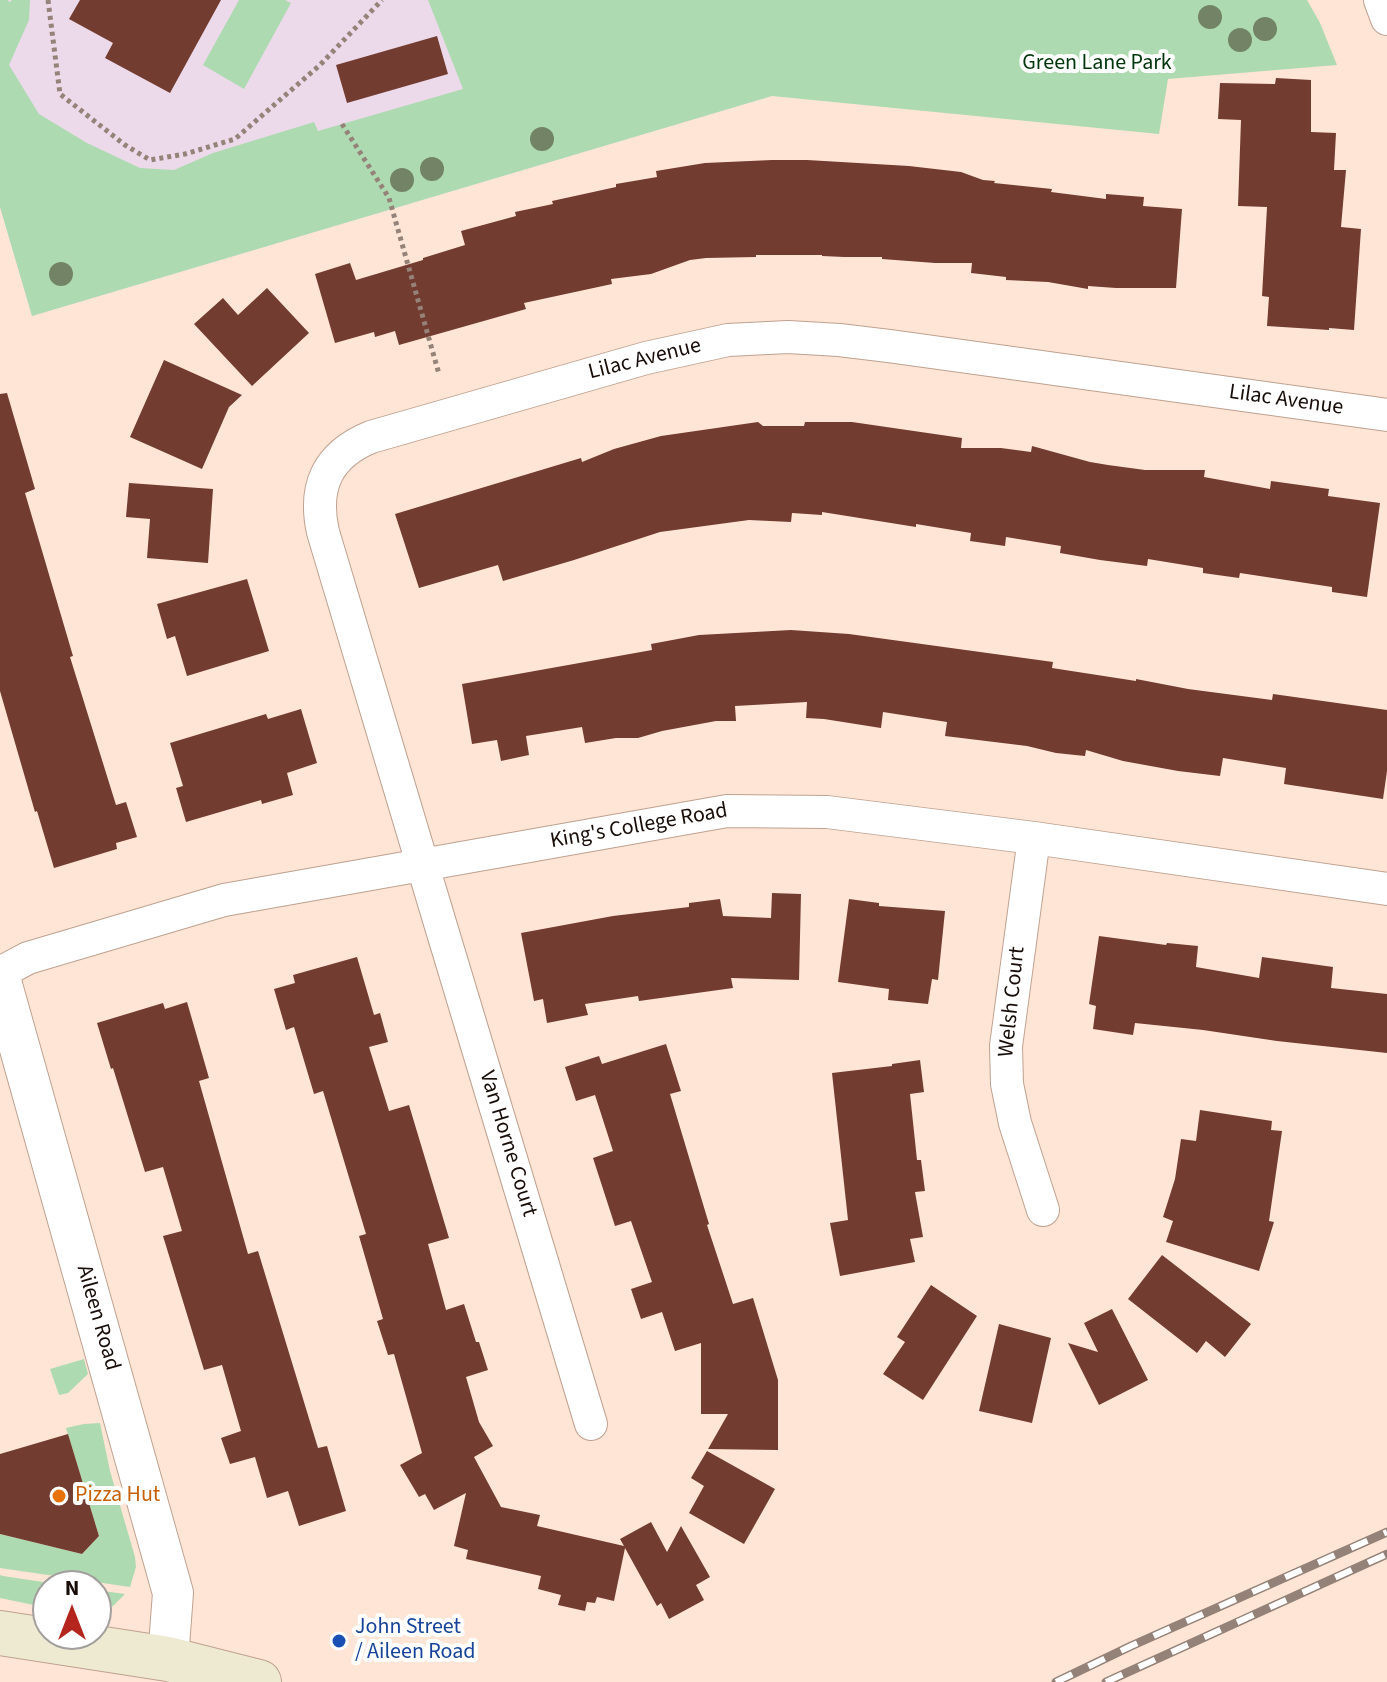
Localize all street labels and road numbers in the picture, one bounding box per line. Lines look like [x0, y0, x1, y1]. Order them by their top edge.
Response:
street label: Lilac Avenue [586, 333, 704, 387]
street label: Lilac Avenue [1227, 380, 1345, 422]
street label: King's College Road [548, 798, 730, 856]
street label: Welsh Court [994, 945, 1032, 1059]
street label: Van Horne Court [472, 1068, 542, 1220]
street label: Aileen Road [69, 1262, 125, 1374]

